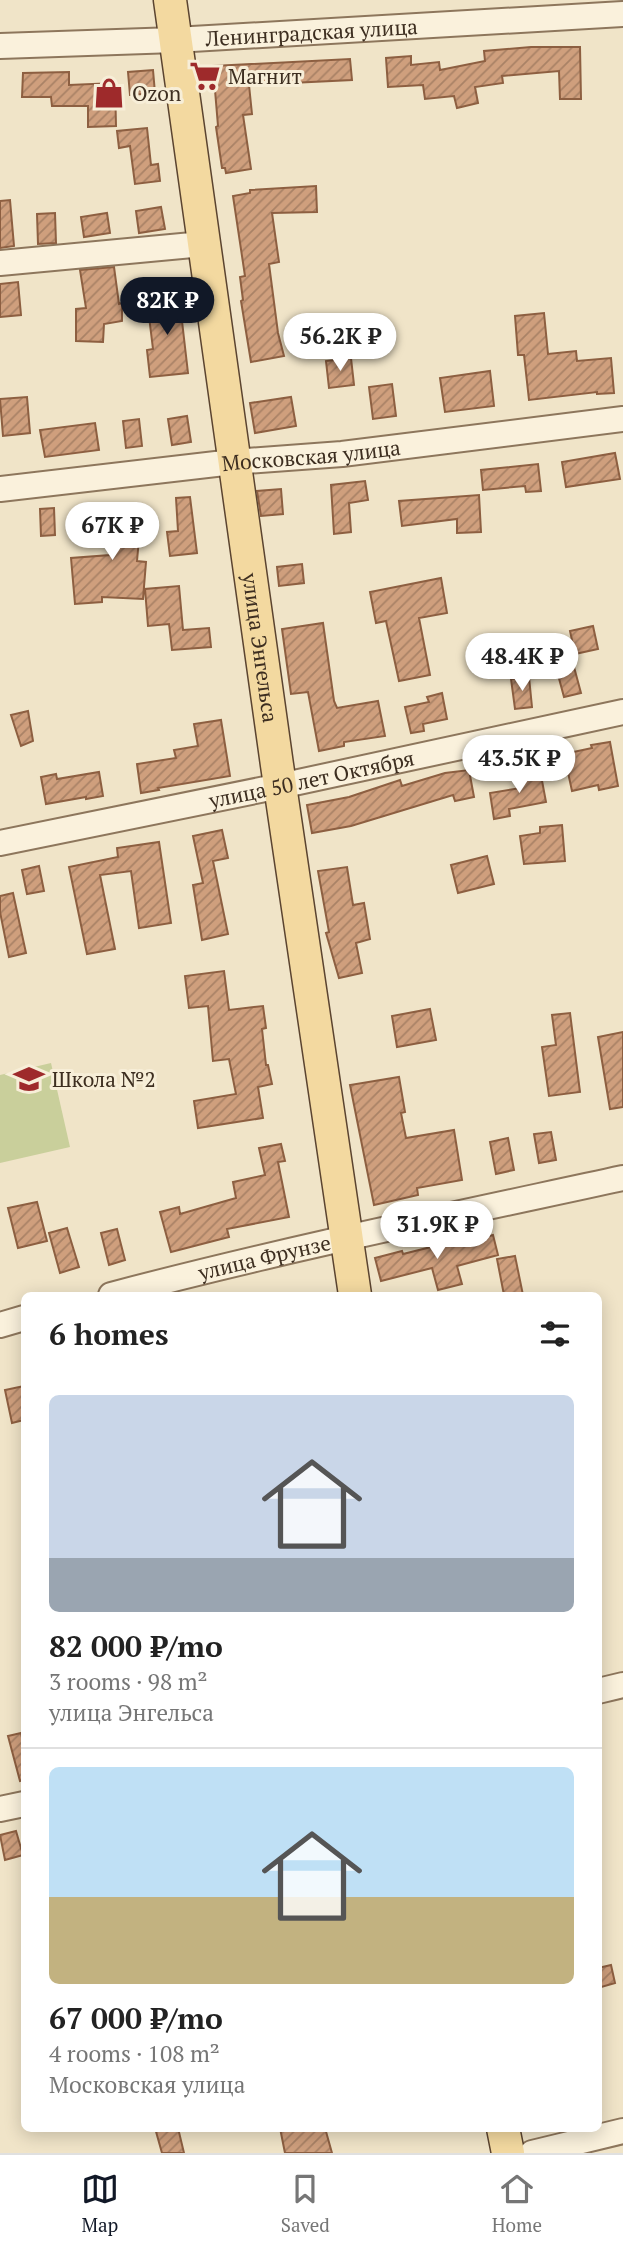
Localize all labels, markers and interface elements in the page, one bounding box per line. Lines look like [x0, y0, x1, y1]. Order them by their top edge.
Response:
street label: Ленинградская улица [204, 12, 419, 52]
supermarket icon: Магнит [188, 59, 222, 93]
place label: Магнит [228, 62, 302, 90]
shop icon: Ozon [92, 76, 126, 110]
place label: Ozon [132, 79, 182, 107]
pin: 82K ₽ [118, 278, 216, 337]
text: 82K ₽ [136, 284, 198, 315]
pin: 56.2K ₽ [275, 314, 405, 373]
text: 56.2K ₽ [299, 320, 381, 351]
street label: Московская улица [220, 433, 403, 477]
pin: 67K ₽ [63, 503, 161, 562]
text: 67K ₽ [81, 509, 143, 540]
street label: улица Энгельса [236, 570, 285, 725]
pin: 48.4K ₽ [457, 634, 587, 693]
text: 48.4K ₽ [481, 640, 563, 671]
pin: 43.5K ₽ [454, 736, 584, 795]
text: 43.5K ₽ [478, 742, 560, 773]
street label: улица 50 лет Октября [205, 743, 417, 814]
school or university icon: Школа №2 [12, 1062, 46, 1096]
place label: Школа №2 [52, 1065, 156, 1093]
pin: 31.9K ₽ [372, 1202, 502, 1261]
text: 31.9K ₽ [396, 1208, 478, 1239]
street label: улица Фрунзе [194, 1228, 333, 1286]
text: 6 homes [49, 1314, 168, 1354]
icon: filters [536, 1315, 574, 1353]
icon: home [249, 1441, 375, 1567]
text: 82 000 ₽/mo [49, 1626, 223, 1666]
text: 3 rooms · 98 m² [49, 1666, 208, 1697]
text: улица Энгельса [49, 1697, 214, 1728]
icon: home [249, 1813, 375, 1939]
text: 67 000 ₽/mo [49, 1998, 223, 2038]
text: 4 rooms · 108 m² [49, 2038, 220, 2069]
text: Московская улица [49, 2069, 245, 2100]
tab: Map [81, 2170, 119, 2237]
tab: Saved [281, 2170, 330, 2237]
tab: Home [492, 2170, 542, 2237]

